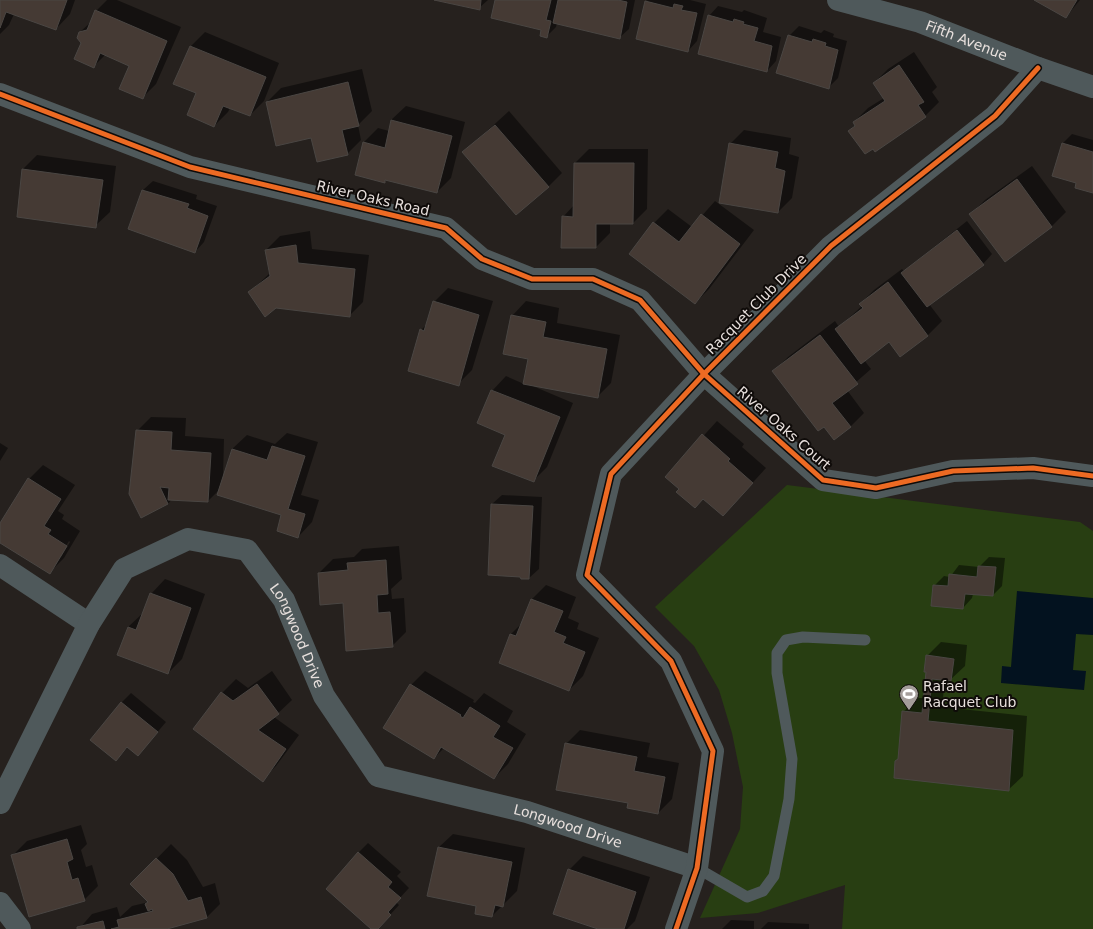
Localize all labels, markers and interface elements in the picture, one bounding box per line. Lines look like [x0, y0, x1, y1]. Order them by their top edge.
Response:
street label: Fifth Avenue [923, 17, 1010, 63]
street label: River Oaks Road [315, 177, 431, 219]
street label: Racquet Club Drive [703, 251, 809, 357]
street label: River Oaks Court [734, 383, 834, 473]
street label: Longwood Drive [267, 580, 328, 690]
place label: Rafael Racquet Club [923, 678, 1017, 710]
sports icon: Rafael Racquet Club [898, 683, 920, 711]
street label: Longwood Drive [512, 801, 624, 851]

